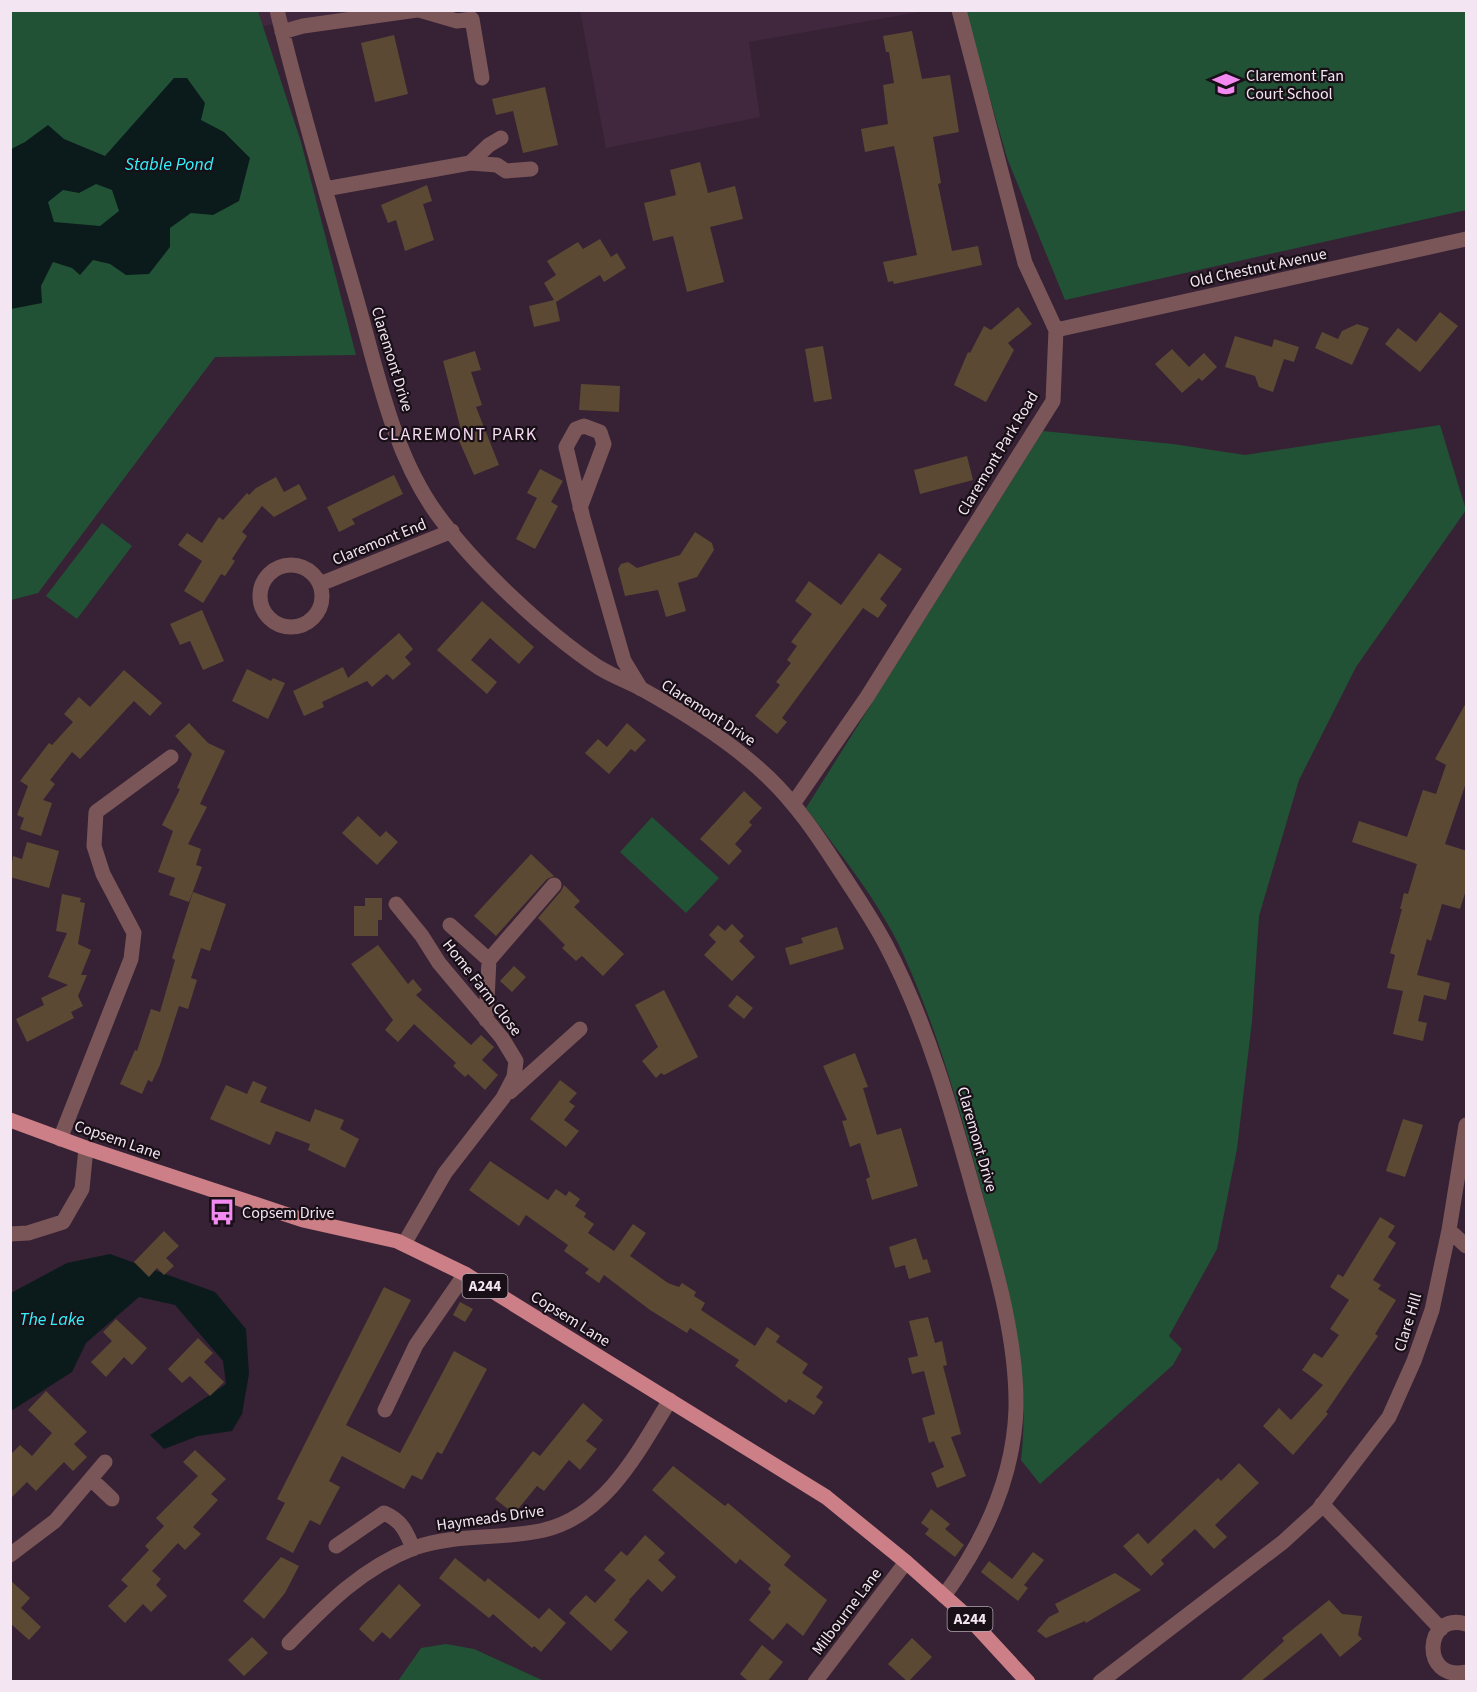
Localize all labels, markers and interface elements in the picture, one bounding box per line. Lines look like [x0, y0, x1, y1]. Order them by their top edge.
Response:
place label: Claremont Fan Court School [1246, 65, 1344, 105]
school or university icon: Claremont Fan Court School [1211, 69, 1241, 99]
water label: Stable Pond [125, 152, 214, 177]
street label: Old Chestnut Avenue [1188, 243, 1329, 293]
street label: Claremont Drive [366, 304, 418, 414]
street label: Claremont Park Road [952, 387, 1044, 520]
district label: CLAREMONT PARK [378, 422, 538, 447]
street label: Claremont End [329, 513, 430, 571]
street label: Claremont Drive [657, 674, 760, 752]
street label: Home Farm Close [437, 935, 527, 1041]
street label: Claremont Drive [951, 1084, 1003, 1195]
street label: Copsem Lane [71, 1115, 164, 1165]
bus stop icon: Copsem Drive [207, 1197, 237, 1227]
place label: Copsem Drive [242, 1202, 334, 1224]
road number: A244 [462, 1274, 508, 1298]
street label: Copsem Lane [526, 1286, 615, 1352]
street label: Clare Hill [1389, 1290, 1427, 1354]
water label: The Lake [19, 1307, 85, 1332]
street label: Haymeads Drive [435, 1500, 545, 1536]
street label: Milbourne Lane [807, 1563, 887, 1660]
road number: A244 [948, 1607, 992, 1631]

